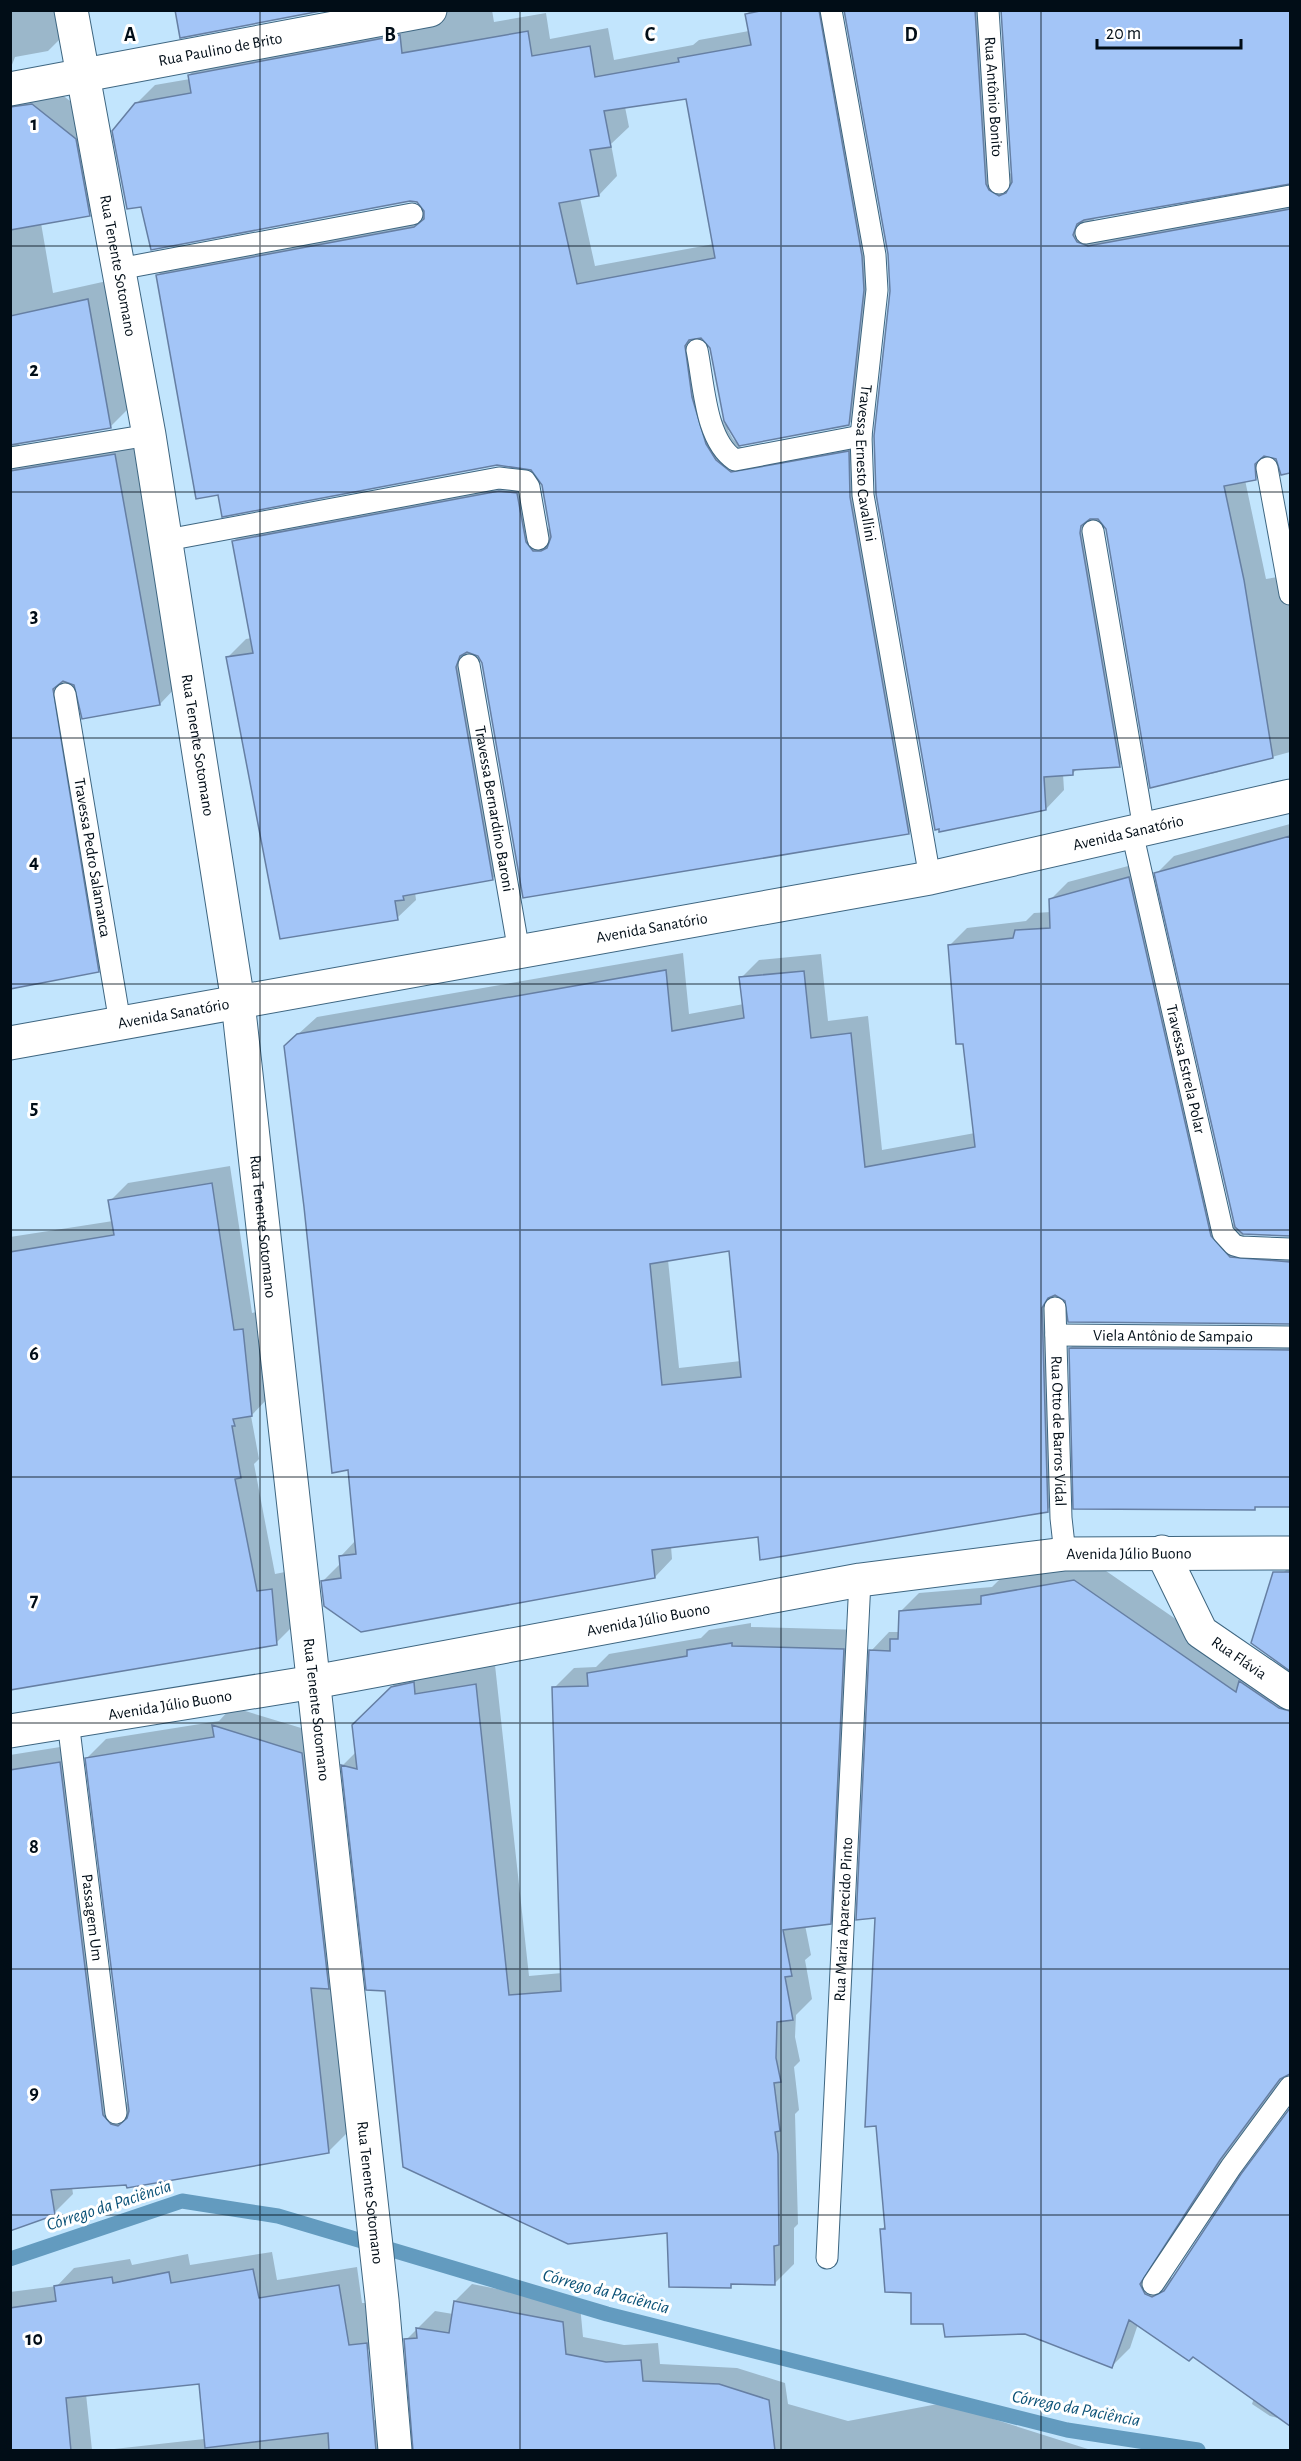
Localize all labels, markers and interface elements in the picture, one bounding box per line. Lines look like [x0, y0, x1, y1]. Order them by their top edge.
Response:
scale bar [1097, 12, 1241, 50]
text: A [124, 25, 136, 45]
text: B [384, 25, 396, 45]
text: C [645, 25, 656, 45]
text: D [904, 25, 918, 45]
text: 20 m [1106, 25, 1141, 43]
street label: Rua Paulino de Brito [157, 30, 284, 69]
street label: Rua Antônio Bonito [982, 36, 1005, 158]
text: 1 [30, 114, 38, 134]
street label: Rua Tenente Sotomano [97, 194, 139, 338]
text: 2 [29, 360, 39, 380]
street label: Travessa Ernesto Cavallini [853, 384, 879, 543]
text: 3 [30, 606, 38, 626]
street label: Rua Tenente Sotomano [179, 673, 217, 817]
street label: Travessa Bernardino Baroni [472, 725, 516, 893]
street label: Travessa Pedro Salamanca [71, 777, 114, 939]
street label: Avenida Sanatório [1071, 812, 1185, 853]
text: 4 [29, 852, 39, 872]
street label: Avenida Sanatório [595, 910, 709, 946]
street label: Avenida Sanatório [116, 996, 231, 1032]
street label: Travessa Estrela Polar [1163, 1003, 1208, 1136]
text: 5 [30, 1098, 38, 1118]
street label: Rua Tenente Sotomano [247, 1154, 279, 1299]
street label: Viela Antônio de Sampaio [1093, 1327, 1253, 1345]
text: 6 [29, 1344, 39, 1364]
street label: Rua Otto de Barros Vidal [1048, 1355, 1069, 1507]
street label: Avenida Júlio Buono [1066, 1545, 1192, 1562]
text: 7 [30, 1590, 39, 1610]
street label: Avenida Júlio Buono [585, 1600, 711, 1639]
street label: Rua Flávia [1208, 1634, 1269, 1682]
street label: Rua Tenente Sotomano [301, 1637, 332, 1782]
street label: Avenida Júlio Buono [107, 1687, 233, 1723]
text: 8 [29, 1837, 39, 1857]
street label: Rua Maria Aparecido Pinto [831, 1837, 855, 2002]
street label: Passagem Um [79, 1873, 105, 1962]
text: 9 [29, 2083, 39, 2103]
street label: Rua Tenente Sotomano [354, 2120, 386, 2265]
water label: Córrego da Paciência [44, 2177, 174, 2235]
water label: Córrego da Paciência [541, 2266, 671, 2318]
text: 10 [25, 2329, 43, 2349]
water label: Córrego da Paciência [1010, 2388, 1142, 2430]

